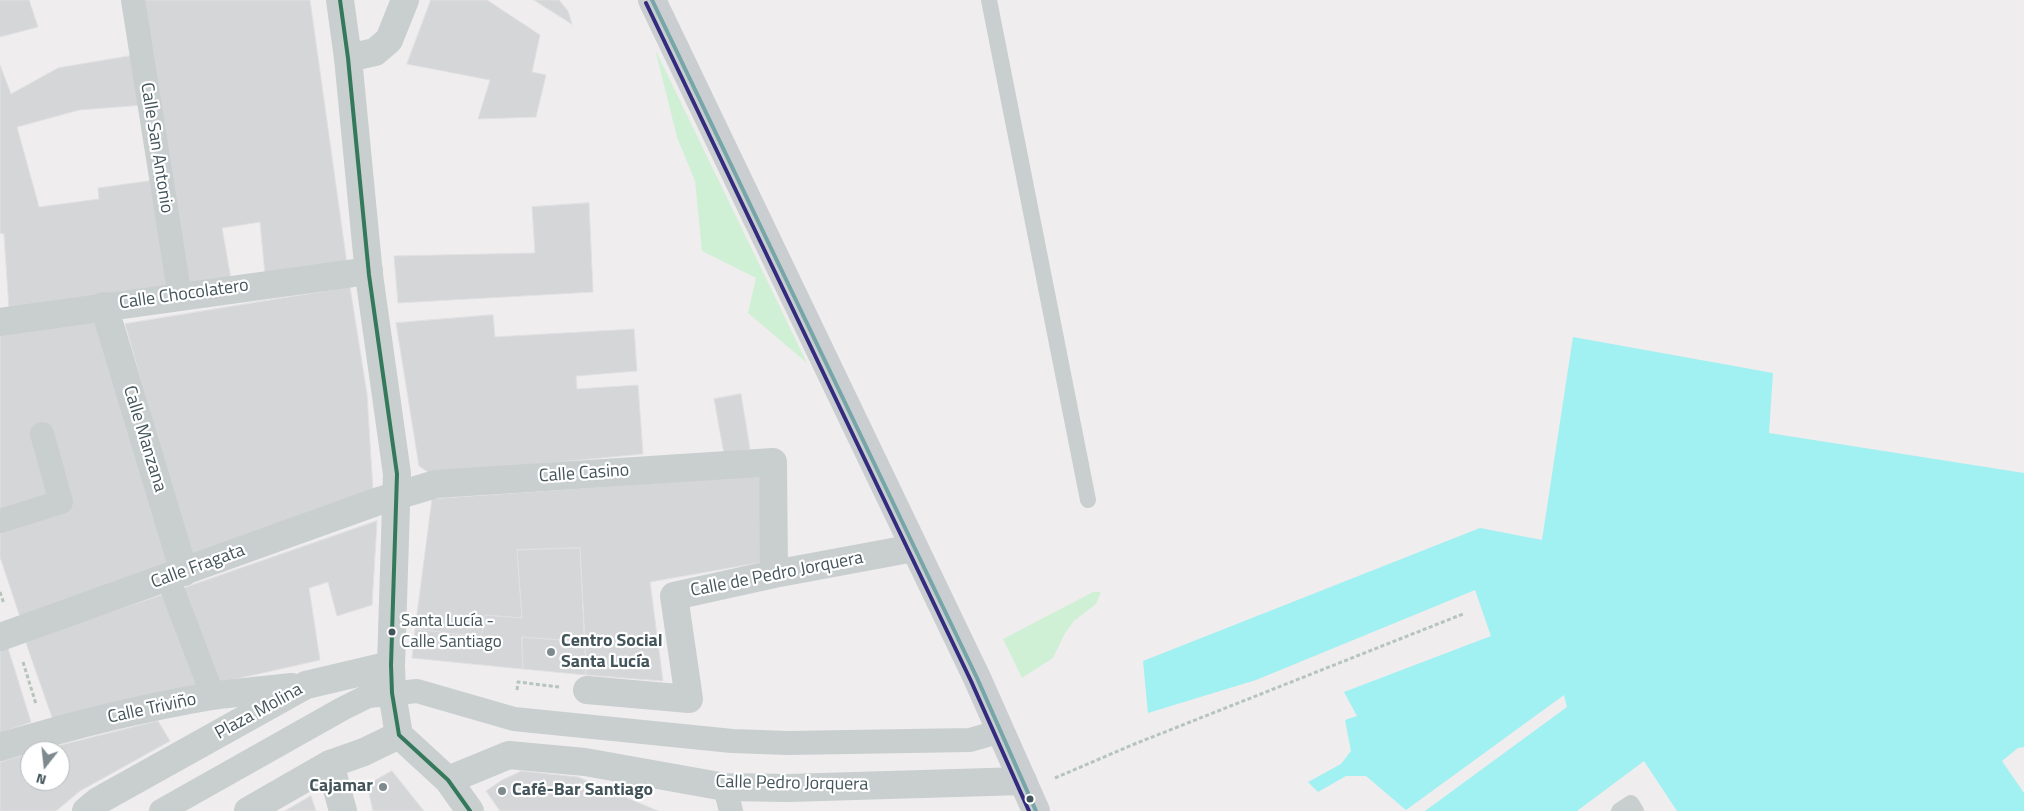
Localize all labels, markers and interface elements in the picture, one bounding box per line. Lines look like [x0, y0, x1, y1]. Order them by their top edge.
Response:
street label: Calle San Antonio [135, 81, 177, 215]
street label: Calle Chocolatero [118, 275, 250, 315]
street label: Calle Manzana [118, 383, 170, 495]
street label: Calle Casino [538, 460, 630, 488]
street label: Calle Fragata [148, 540, 248, 594]
street label: Calle de Pedro Jorquera [689, 548, 865, 602]
place label: Santa Lucía - Calle Santiago [401, 612, 502, 652]
marker: Santa Lucía - Calle Santiago [387, 627, 397, 637]
place label: Centro Social Santa Lucía [561, 631, 663, 674]
marker: Centro Social Santa Lucía [545, 646, 557, 658]
street label: Plaza Molina [212, 679, 306, 745]
street label: Calle Triviño [106, 689, 198, 729]
north arrow [20, 741, 70, 791]
text: N [33, 769, 49, 791]
street label: Calle Pedro Jorquera [715, 772, 869, 796]
place label: Cajamar [309, 776, 373, 798]
place label: Café-Bar Santiago [512, 780, 653, 802]
marker: Cajamar [377, 781, 389, 793]
marker: Café-Bar Santiago [496, 785, 508, 797]
unlabelled marker [1025, 794, 1035, 804]

